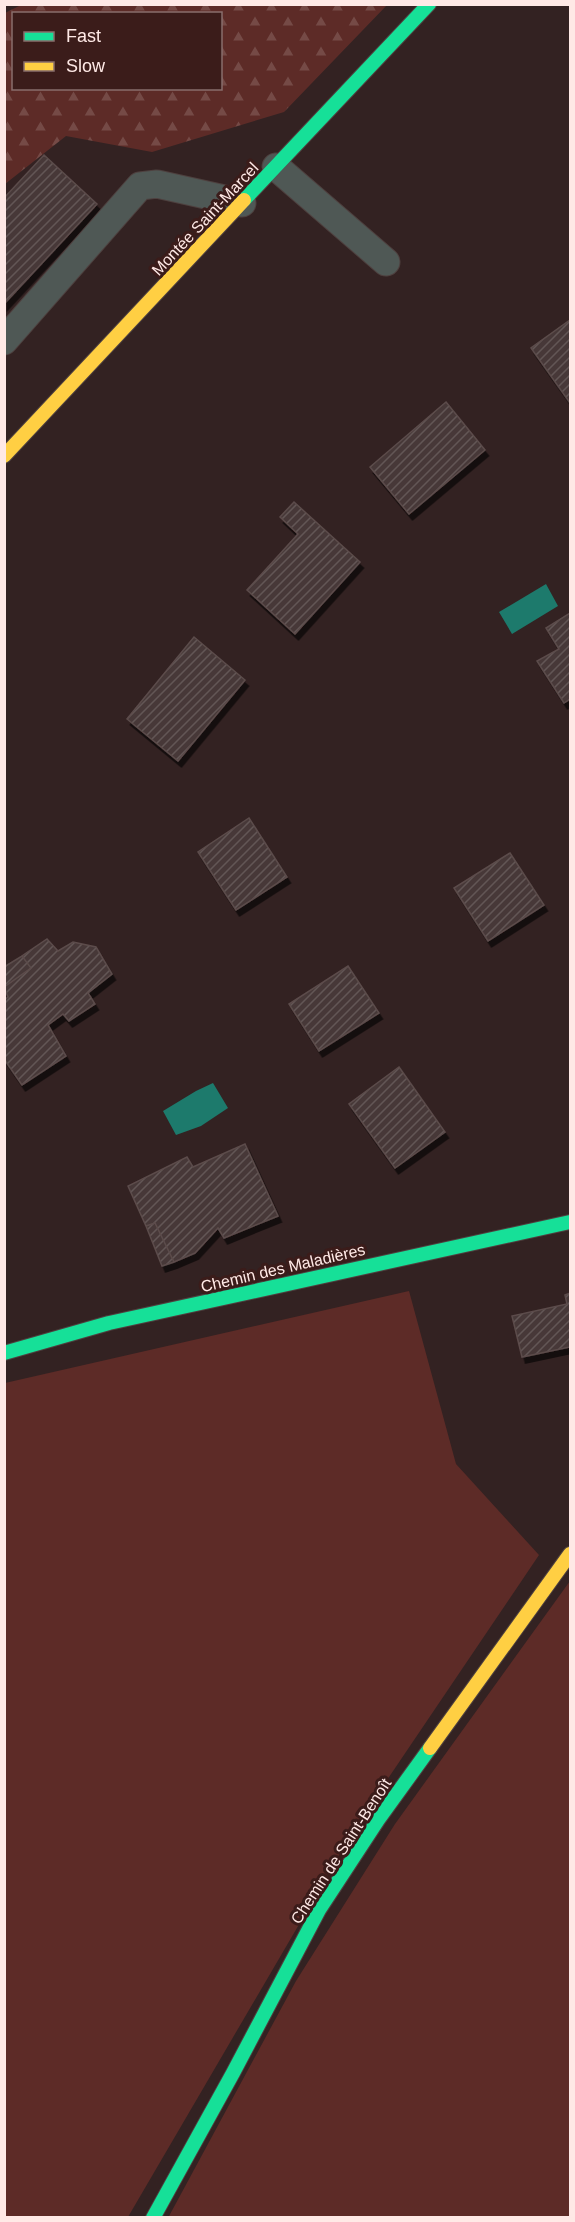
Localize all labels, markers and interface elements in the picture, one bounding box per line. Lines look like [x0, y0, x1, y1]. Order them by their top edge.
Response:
legend [12, 12, 222, 90]
text: Fast [66, 26, 101, 46]
text: Slow [66, 56, 106, 76]
street label: Montée Saint-Marcel [148, 159, 262, 279]
street label: Chemin des Maladières [199, 1241, 367, 1295]
street label: Chemin de Saint-Benoît [288, 1775, 395, 1927]

